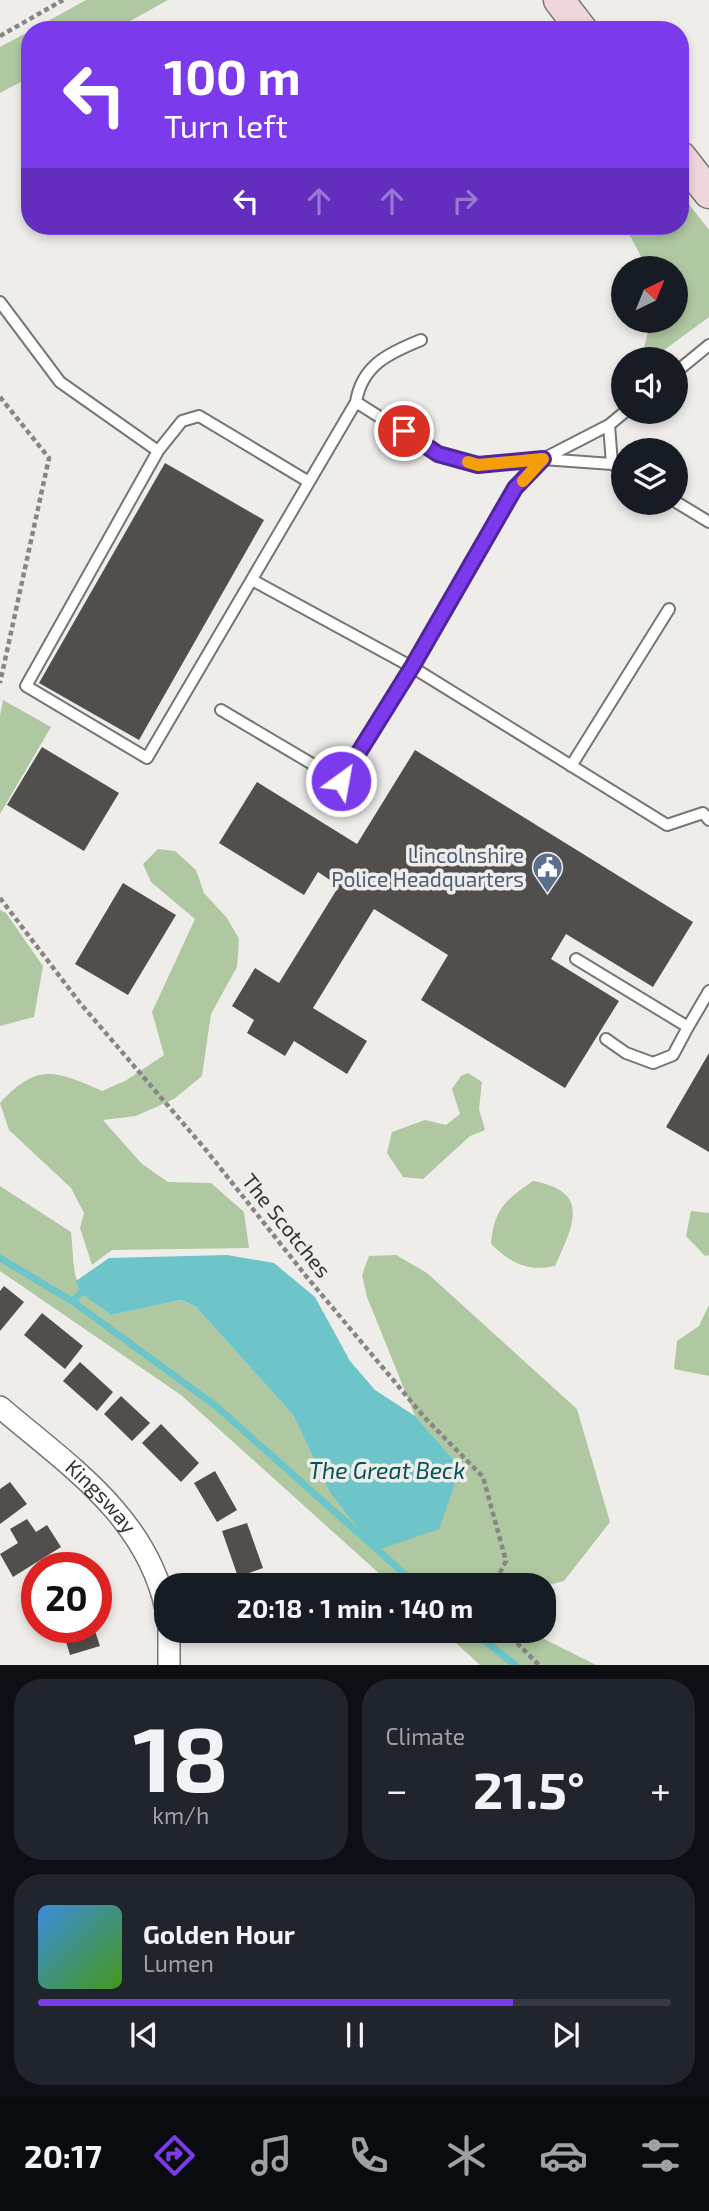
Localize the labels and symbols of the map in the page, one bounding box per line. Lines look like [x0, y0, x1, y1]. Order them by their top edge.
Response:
north arrow [611, 256, 688, 332]
pin [374, 401, 434, 461]
position arrow [304, 744, 378, 818]
place label: Lincolnshire Police Headquarters [331, 842, 524, 891]
public building icon: Lincolnshire Police Headquarters [530, 851, 564, 895]
street label: The Scotches [238, 1168, 337, 1282]
street label: Kingsway [61, 1454, 143, 1537]
water label: The Great Beck [309, 1456, 465, 1484]
speed limit sign: 20 [21, 1552, 112, 1643]

